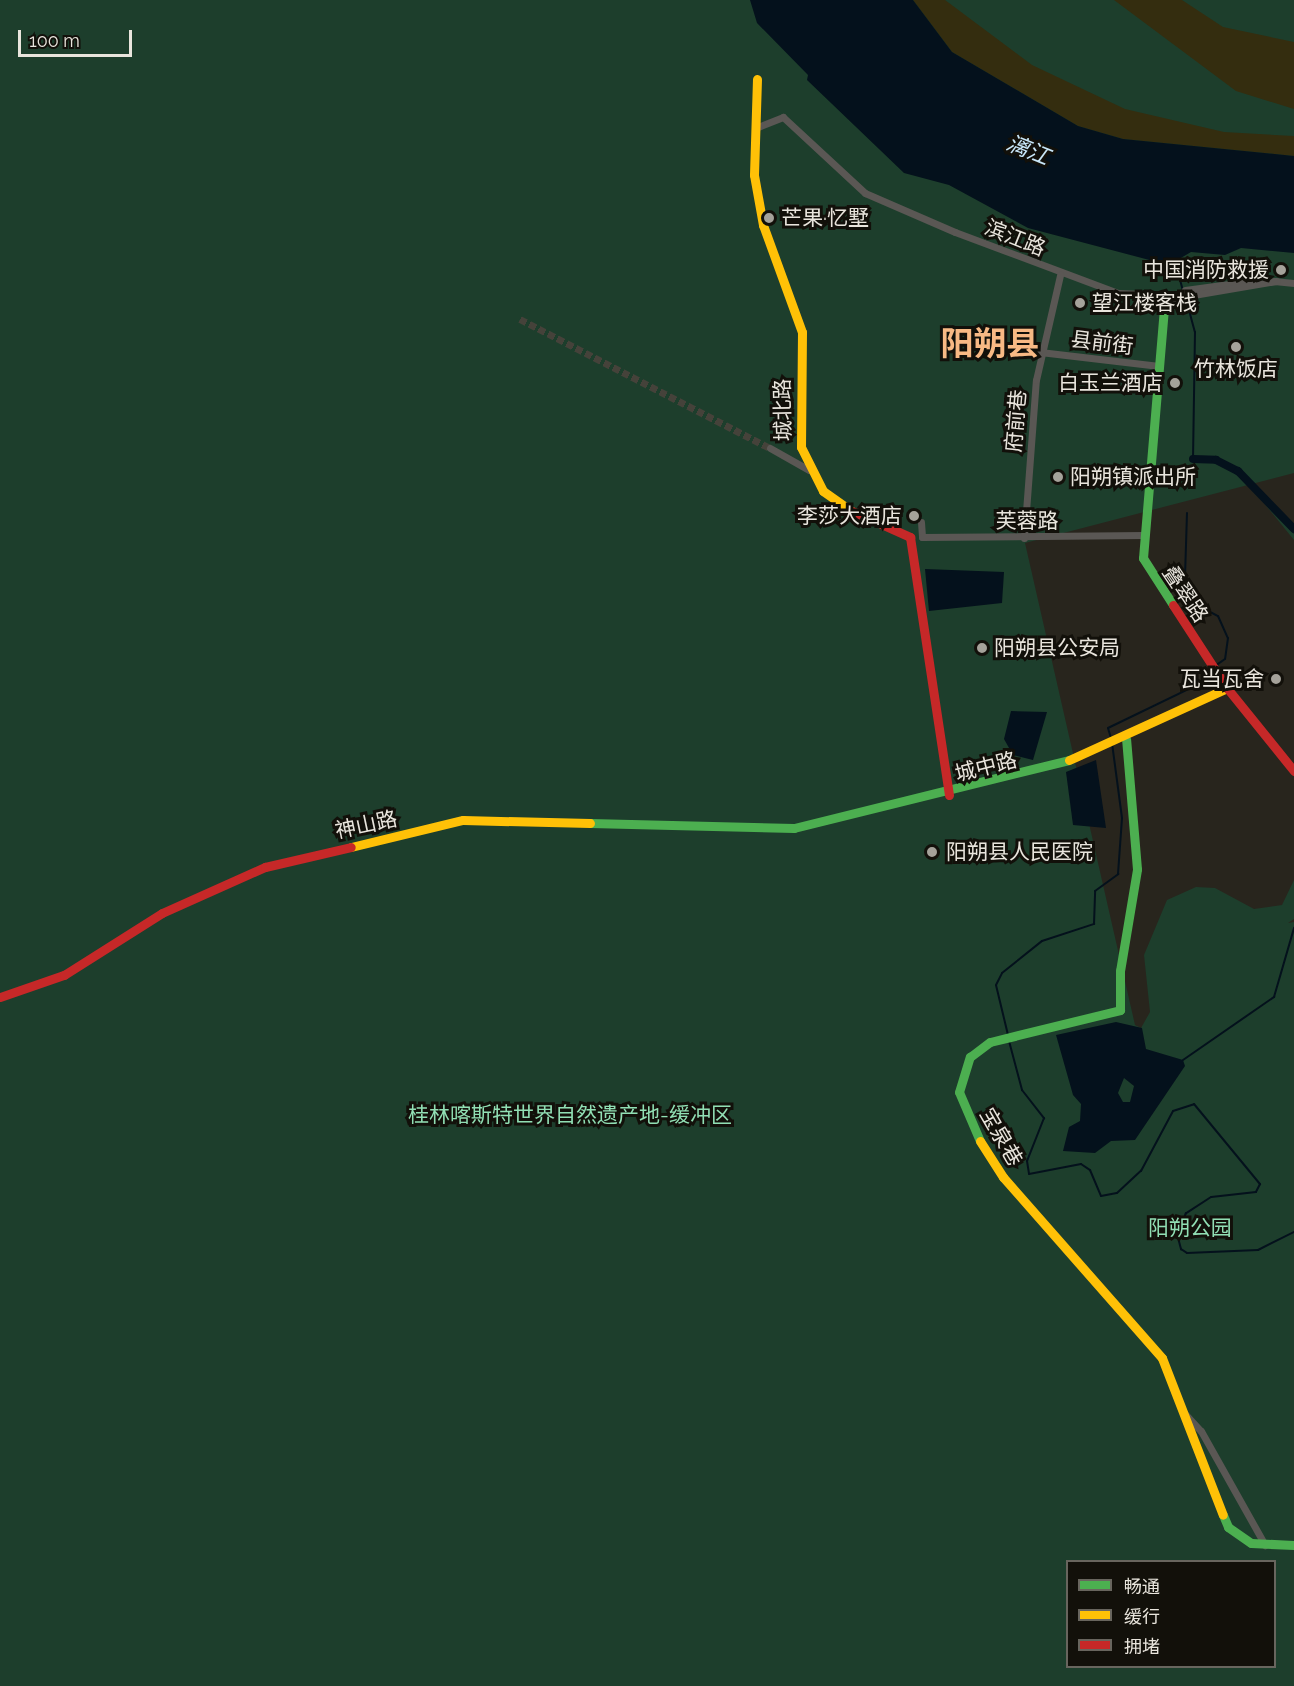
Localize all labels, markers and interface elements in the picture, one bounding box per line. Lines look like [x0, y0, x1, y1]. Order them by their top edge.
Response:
scale bar [21, 18, 135, 56]
text: 100 m [29, 30, 80, 51]
water label: 漓江 [1003, 130, 1053, 170]
place label: 芒果·忆墅 [781, 205, 869, 231]
marker: 芒果·忆墅 [762, 211, 776, 225]
street label: 滨江路 [981, 215, 1049, 261]
place label: 中国消防救援 [1143, 257, 1269, 283]
marker: 中国消防救援 [1274, 263, 1288, 277]
place label: 望江楼客栈 [1092, 290, 1197, 316]
marker: 望江楼客栈 [1073, 296, 1087, 310]
district label: 阳朔县 [941, 324, 1039, 364]
street label: 县前街 [1069, 327, 1135, 359]
marker: 竹林饭店 [1229, 340, 1243, 354]
place label: 竹林饭店 [1194, 356, 1278, 382]
place label: 白玉兰酒店 [1058, 370, 1163, 396]
marker: 白玉兰酒店 [1168, 376, 1182, 390]
street label: 城北路 [770, 378, 796, 442]
street label: 府前巷 [1001, 389, 1031, 453]
place label: 阳朔镇派出所 [1070, 464, 1196, 490]
marker: 阳朔镇派出所 [1051, 470, 1065, 484]
place label: 李莎大酒店 [797, 503, 902, 529]
street label: 芙蓉路 [996, 508, 1058, 534]
marker: 李莎大酒店 [907, 509, 921, 523]
street label: 叠翠路 [1157, 561, 1213, 627]
place label: 阳朔县公安局 [994, 635, 1120, 661]
marker: 阳朔县公安局 [975, 641, 989, 655]
place label: 瓦当瓦舍 [1180, 666, 1264, 692]
marker: 瓦当瓦舍 [1269, 672, 1283, 686]
street label: 城中路 [952, 747, 1020, 787]
street label: 神山路 [333, 806, 399, 844]
place label: 阳朔县人民医院 [946, 839, 1093, 865]
marker: 阳朔县人民医院 [923, 843, 941, 861]
park label: 桂林喀斯特世界自然遗产地-缓冲区 [408, 1102, 732, 1128]
street label: 宝泉巷 [974, 1103, 1028, 1171]
park label: 阳朔公园 [1148, 1215, 1232, 1241]
legend [1066, 1560, 1276, 1668]
text: 畅通 [1124, 1576, 1160, 1597]
text: 缓行 [1124, 1606, 1160, 1627]
text: 拥堵 [1124, 1636, 1160, 1657]

